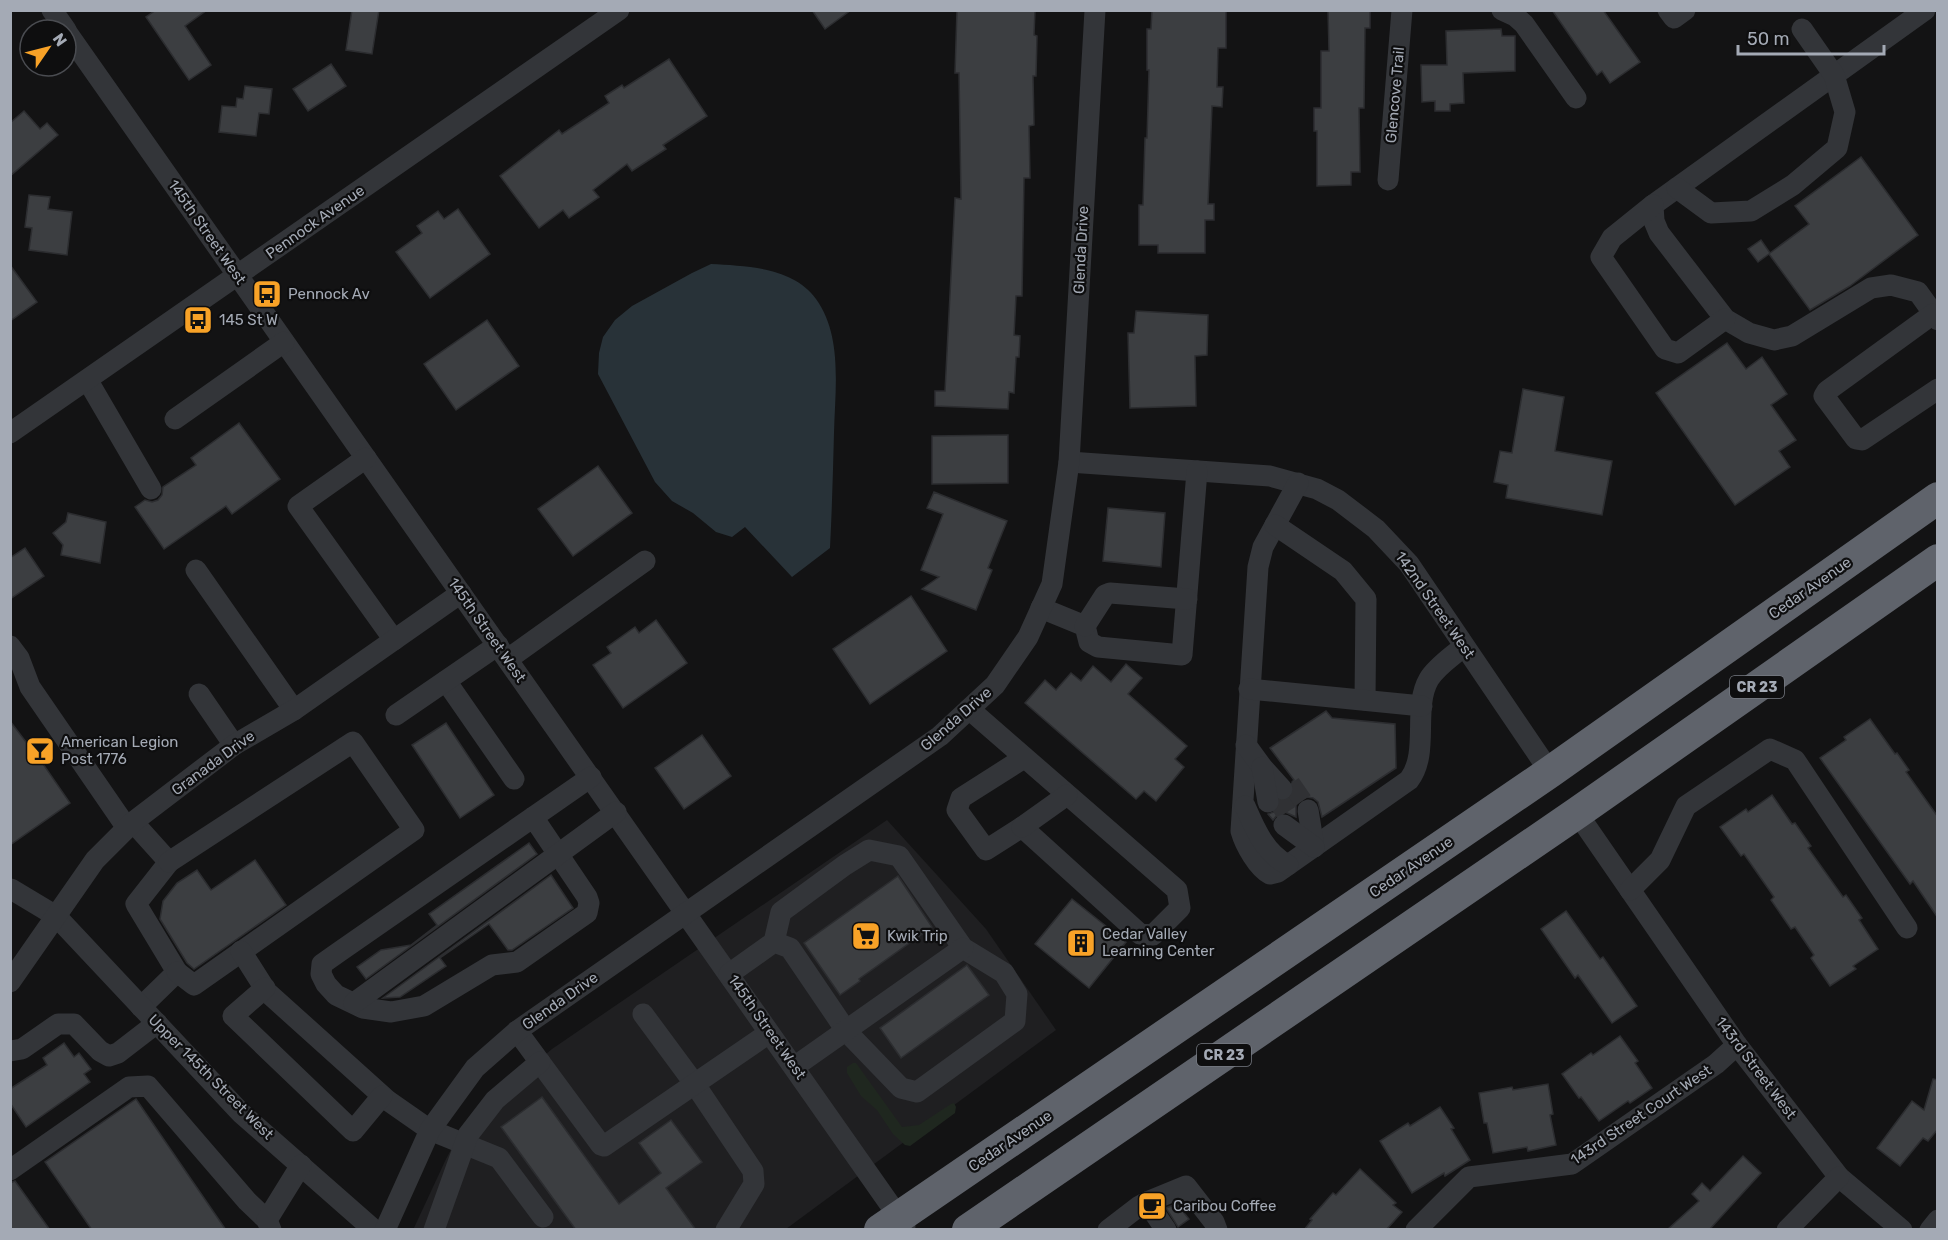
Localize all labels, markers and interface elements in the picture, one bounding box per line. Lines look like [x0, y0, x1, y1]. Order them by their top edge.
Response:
north arrow [18, 18, 78, 78]
scale bar [1738, 18, 1884, 56]
text: 50 m [1747, 28, 1790, 50]
text: N [49, 30, 71, 50]
street label: Glencove Trail [1382, 46, 1408, 144]
street label: 145th Street West [164, 176, 250, 288]
street label: Pennock Avenue [262, 181, 368, 263]
street label: Glenda Drive [1070, 205, 1092, 295]
bus stop icon: Pennock Av [251, 278, 283, 310]
place label: Pennock Av [288, 285, 370, 303]
bus stop icon: 145 St W [182, 304, 214, 336]
place label: 145 St W [219, 311, 278, 329]
street label: 142nd Street West [1391, 548, 1479, 662]
street label: Cedar Avenue [1765, 553, 1855, 623]
street label: 145th Street West [444, 574, 530, 686]
road number: CR 23 [1730, 676, 1784, 698]
street label: Glenda Drive [917, 683, 995, 755]
street label: Granada Drive [168, 727, 258, 799]
place label: American Legion Post 1776 [61, 733, 178, 768]
bar icon: American Legion Post 1776 [24, 735, 56, 767]
street label: Cedar Avenue [1366, 832, 1456, 902]
supermarket icon: Kwik Trip [850, 920, 882, 952]
place label: Cedar Valley Learning Center [1102, 925, 1215, 960]
place label: Kwik Trip [887, 927, 948, 945]
building icon: Cedar Valley Learning Center [1065, 927, 1097, 959]
street label: Glenda Drive [519, 968, 601, 1034]
street label: 145th Street West [724, 971, 810, 1083]
street label: Upper 145th Street West [145, 1011, 277, 1143]
street label: 143rd Street West [1712, 1013, 1800, 1123]
road number: CR 23 [1197, 1044, 1251, 1066]
street label: 143rd Street Court West [1567, 1061, 1715, 1169]
street label: Cedar Avenue [965, 1106, 1055, 1176]
cafe icon: Caribou Coffee [1136, 1190, 1168, 1222]
place label: Caribou Coffee [1173, 1197, 1276, 1215]

